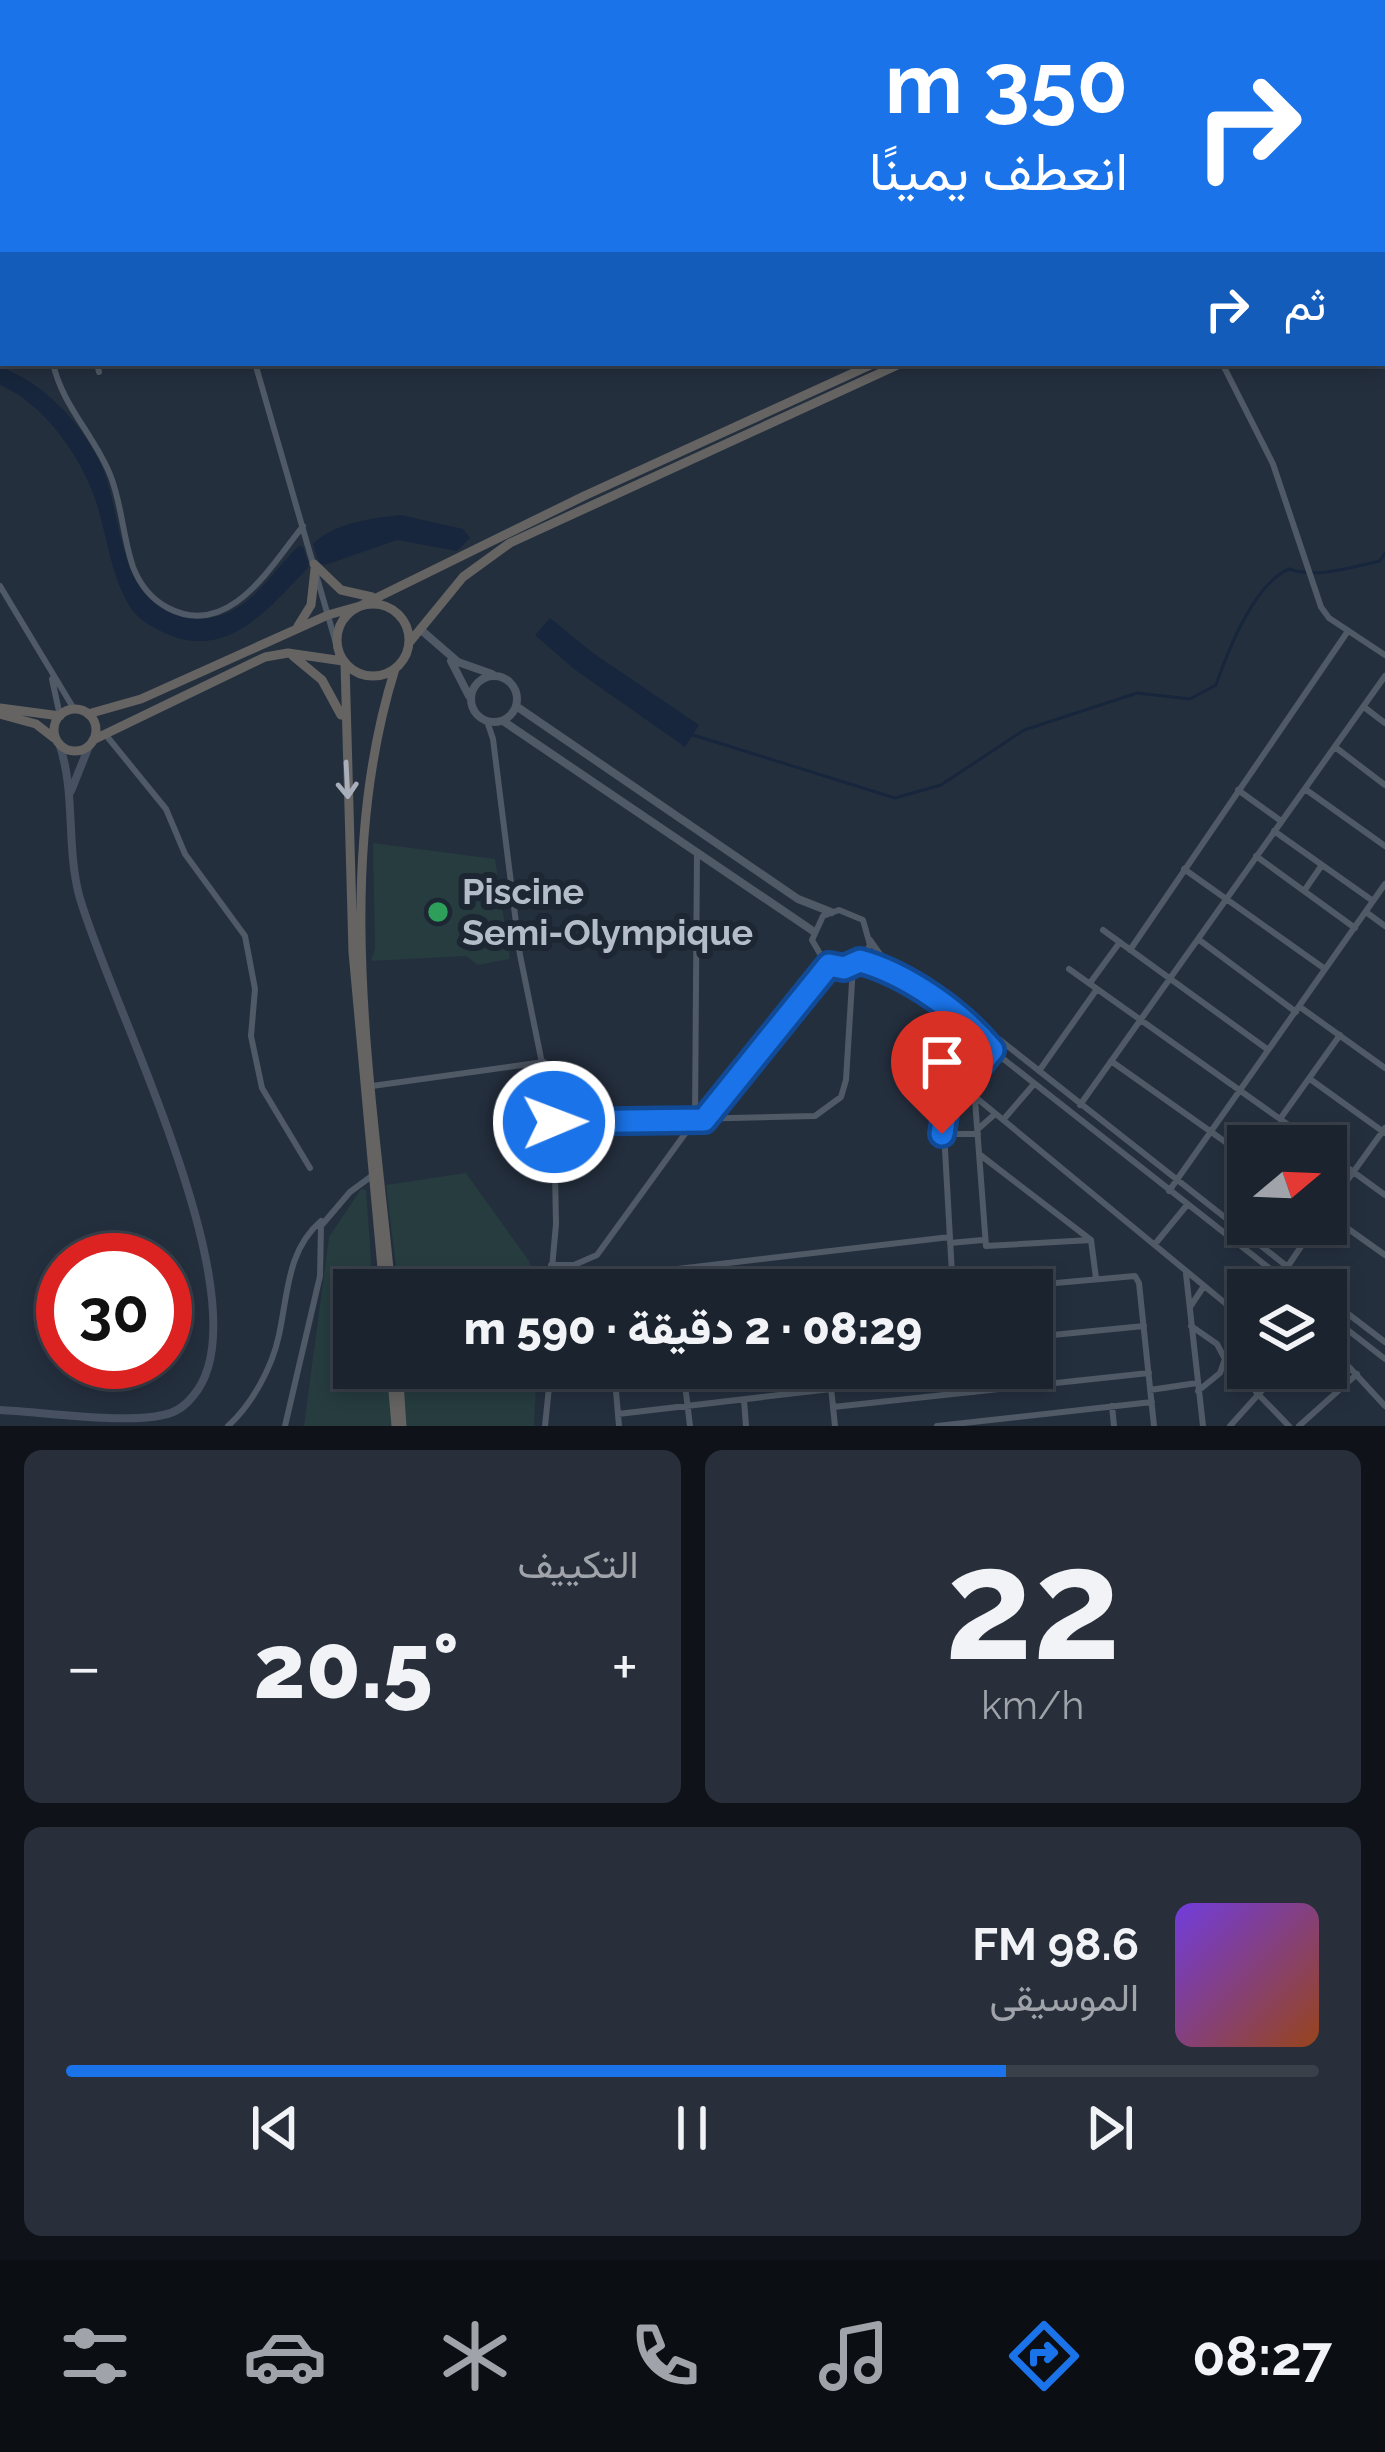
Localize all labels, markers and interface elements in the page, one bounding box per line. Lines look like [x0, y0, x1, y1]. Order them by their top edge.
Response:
text: 350 m [885, 34, 1128, 133]
icon: right [1170, 48, 1326, 204]
text: انعطف يمينًا [869, 139, 1128, 203]
icon: right [1194, 276, 1260, 342]
text: ثم [1284, 278, 1326, 331]
one-way arrow [336, 760, 359, 799]
place label: Piscine Semi-Olympique [462, 870, 753, 953]
marker: Piscine Semi-Olympique [425, 899, 451, 925]
pin [891, 1011, 993, 1134]
icon: arrive [909, 1029, 975, 1095]
position arrow [491, 1059, 617, 1185]
north arrow [1227, 1125, 1347, 1245]
map controls [1227, 1125, 1347, 1389]
speed limit sign: 30 [36, 1233, 192, 1389]
button: layers [1227, 1269, 1347, 1389]
text: 08:29 · 2 دقيقة · 590 m [464, 1302, 922, 1355]
text: 22 [945, 1512, 1121, 1696]
text: التكييف [518, 1541, 639, 1587]
text: 20.5° [254, 1613, 459, 1719]
text: − [66, 1628, 102, 1705]
text: + [611, 1628, 638, 1705]
text: km/h [981, 1682, 1084, 1728]
text: 98.6 FM [972, 1918, 1139, 1971]
text: الموسيقى [989, 1974, 1139, 2020]
icon: previous [242, 2095, 308, 2161]
icon: pause [659, 2095, 725, 2161]
icon: next [1077, 2095, 1143, 2161]
icon: filters [53, 2314, 137, 2398]
icon: car [243, 2314, 327, 2398]
icon: climate [433, 2314, 517, 2398]
icon: phone [623, 2314, 707, 2398]
icon: music [812, 2314, 896, 2398]
icon: directions [1002, 2314, 1086, 2398]
text: 08:27 [1192, 2324, 1332, 2388]

